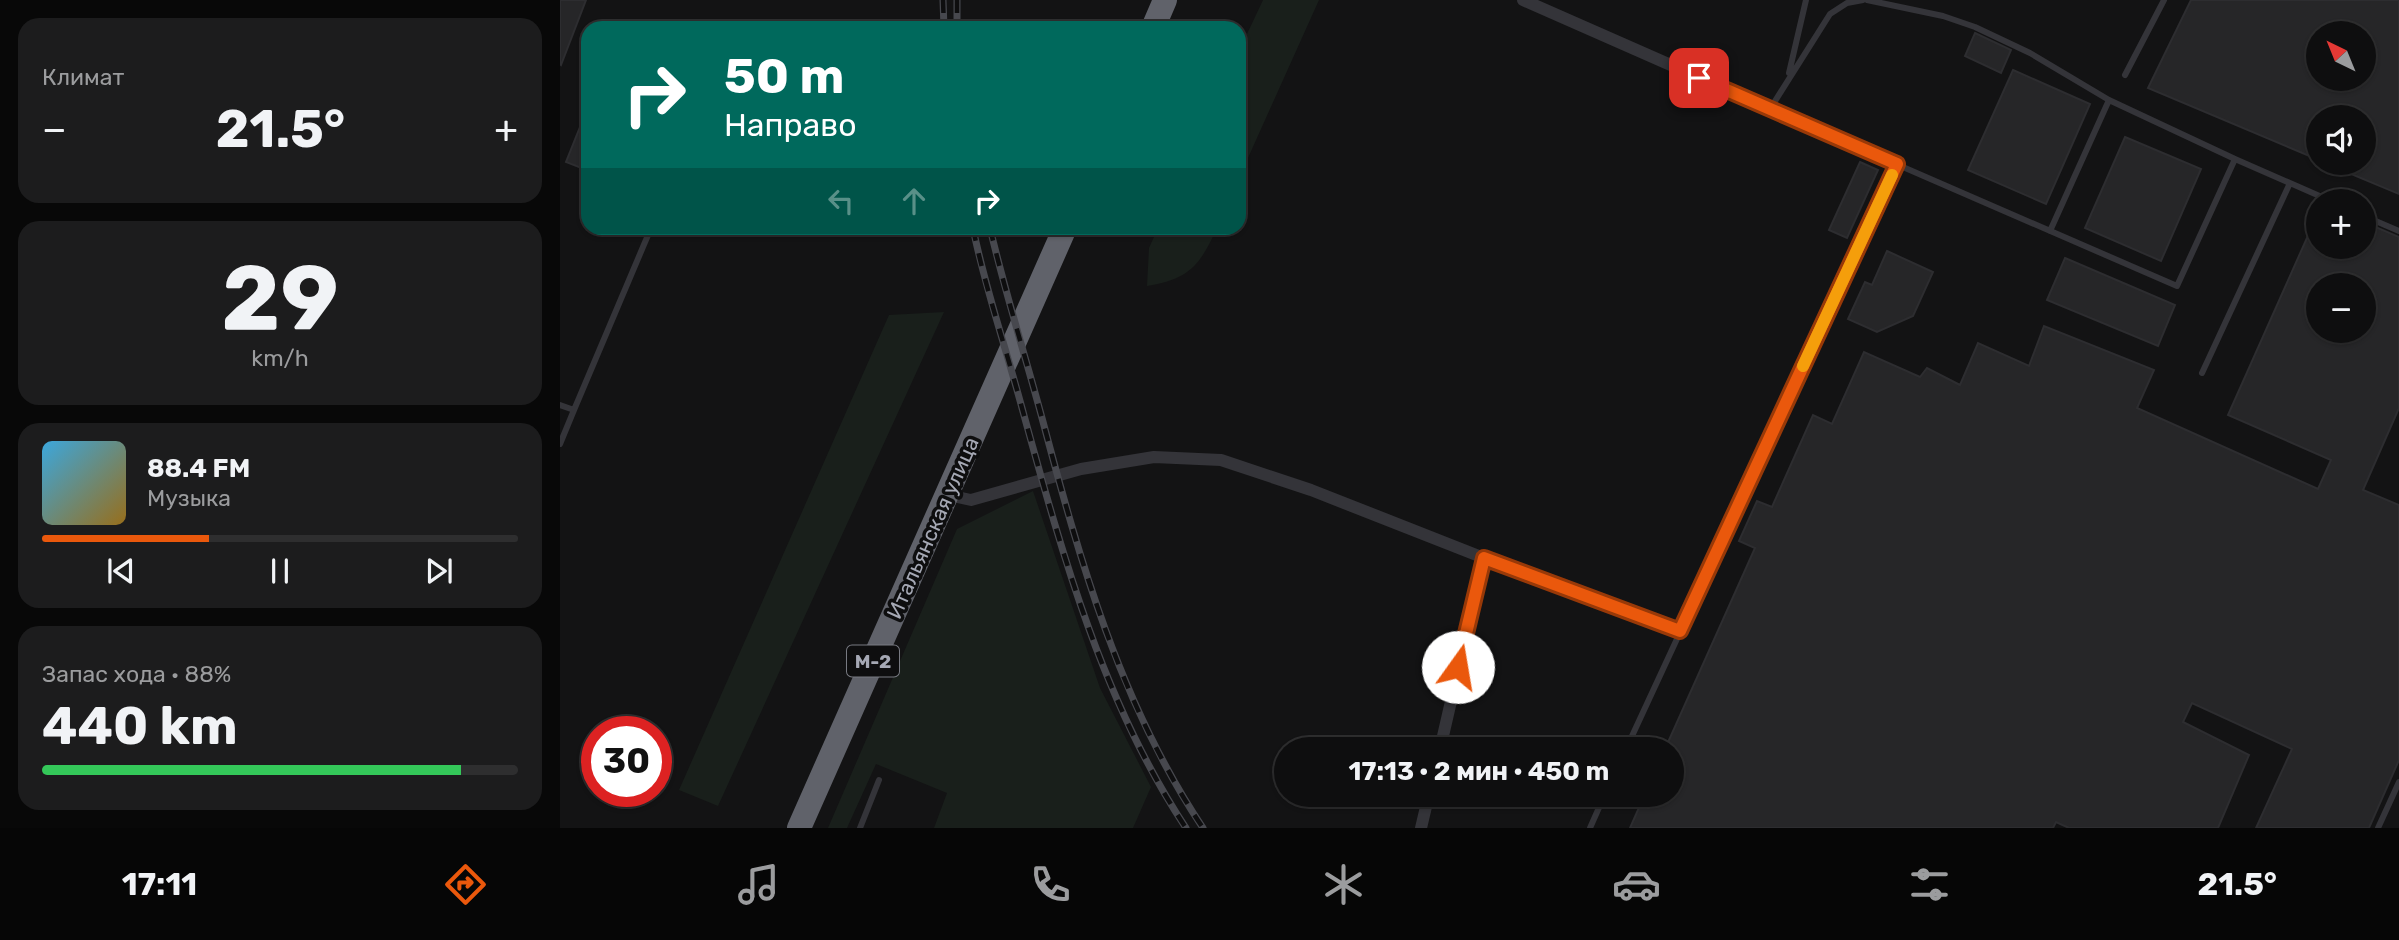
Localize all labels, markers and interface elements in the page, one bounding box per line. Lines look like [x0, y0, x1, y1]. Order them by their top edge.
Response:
north arrow [2306, 21, 2376, 91]
map controls [2306, 21, 2376, 343]
text: 50 m [724, 47, 844, 105]
pin [1669, 48, 1729, 108]
icon: right [609, 49, 700, 140]
icon: arrive [1680, 59, 1718, 97]
text: Климат [42, 63, 124, 91]
text: 21.5° [216, 98, 345, 160]
button: sound [2306, 105, 2376, 175]
text: − [42, 106, 67, 152]
text: + [494, 106, 518, 152]
text: Направо [724, 106, 857, 144]
icon: left [822, 182, 860, 220]
icon: ahead [895, 182, 933, 220]
icon: right [968, 182, 1006, 220]
button: + [2306, 189, 2376, 259]
text: 29 [221, 244, 339, 352]
button: − [2306, 273, 2376, 343]
text: km/h [251, 344, 309, 372]
street label: Итальянская улица [881, 433, 984, 623]
text: 88.4 FM [147, 453, 250, 484]
text: Музыка [147, 484, 231, 512]
icon: previous [102, 552, 140, 590]
icon: pause [261, 552, 299, 590]
icon: next [420, 552, 458, 590]
position arrow [1421, 630, 1495, 704]
road number: М-2 [847, 646, 899, 676]
text: Запас хода · 88% [42, 660, 231, 688]
text: 440 km [42, 695, 238, 757]
speed limit sign: 30 [581, 716, 672, 807]
text: 17:13 · 2 мин · 450 m [1349, 756, 1609, 787]
icon: directions [441, 860, 490, 909]
icon: music [734, 860, 783, 909]
icon: phone [1026, 860, 1075, 909]
icon: climate [1319, 860, 1368, 909]
icon: car [1612, 860, 1661, 909]
icon: filters [1905, 860, 1954, 909]
text: 17:11 [122, 865, 197, 903]
text: 21.5° [2197, 865, 2277, 903]

